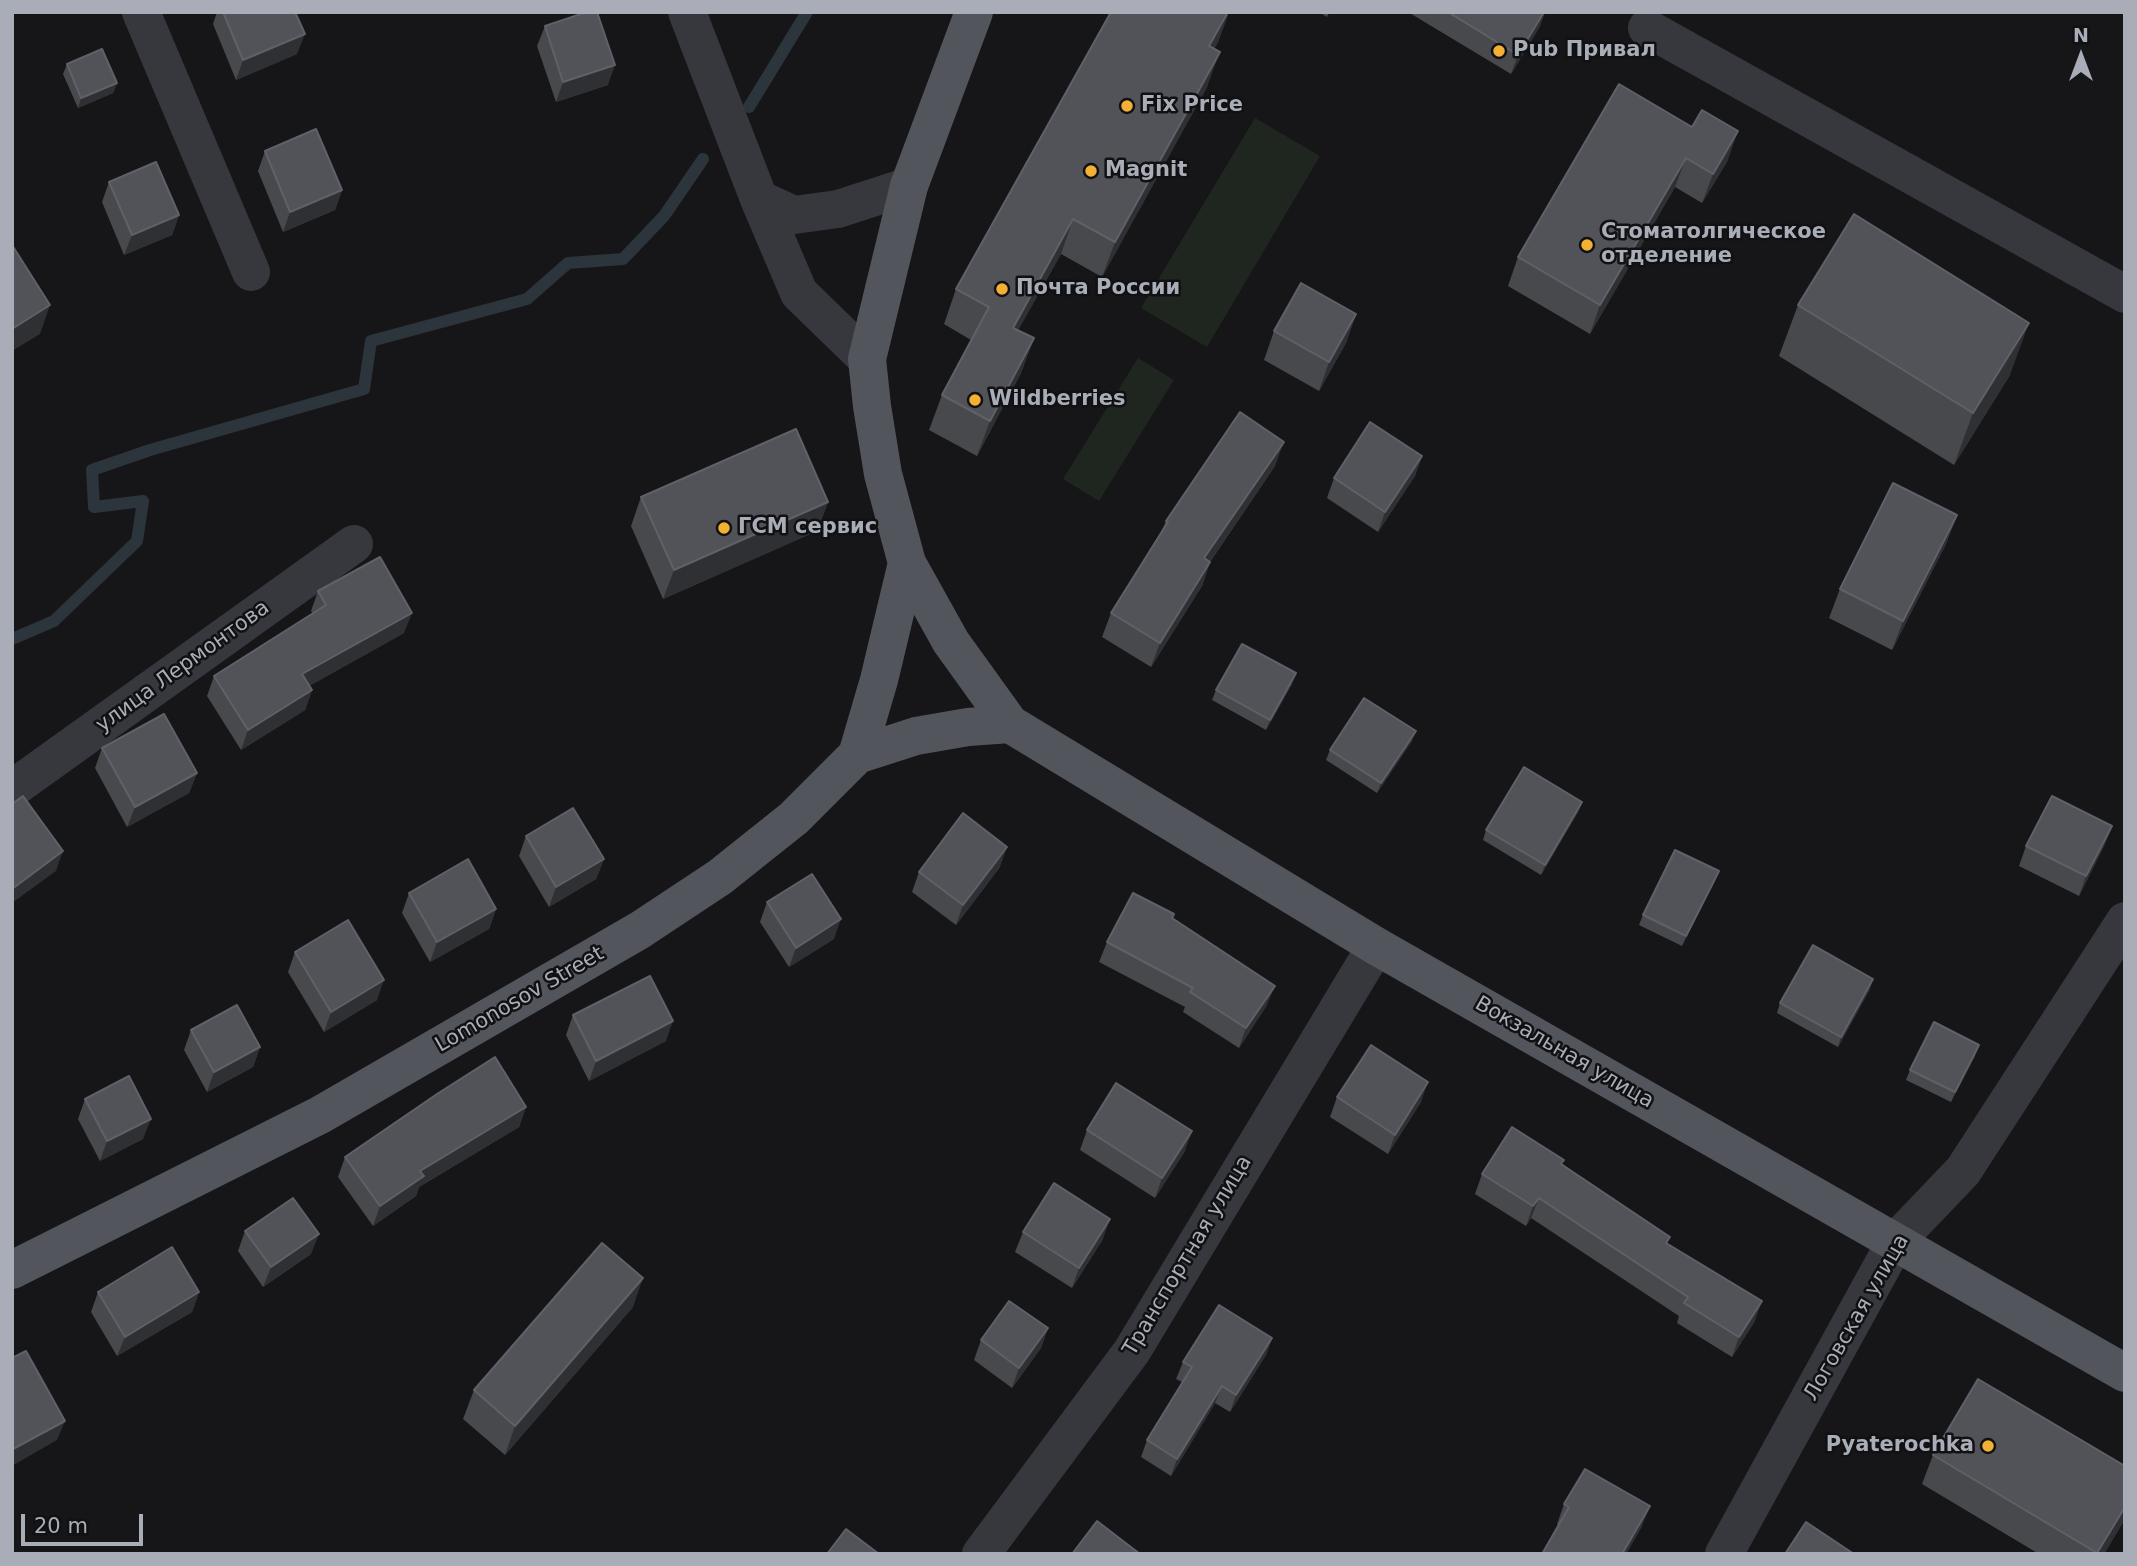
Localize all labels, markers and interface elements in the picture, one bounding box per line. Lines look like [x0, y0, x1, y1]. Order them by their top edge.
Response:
north arrow [2046, 21, 2116, 91]
text: N [2073, 24, 2089, 46]
place label: Pub Привал [1513, 38, 1656, 64]
marker: Pub Привал [1491, 43, 1507, 59]
place label: Fix Price [1141, 93, 1243, 119]
marker: Fix Price [1119, 98, 1135, 114]
place label: Magnit [1105, 158, 1187, 184]
marker: Magnit [1083, 163, 1099, 179]
place label: Стоматолгическое отделение [1601, 220, 1826, 270]
marker: Стоматолгическое отделение [1579, 237, 1595, 253]
place label: Почта России [1016, 276, 1180, 302]
marker: Почта России [994, 281, 1010, 297]
place label: Wildberries [989, 387, 1126, 413]
marker: Wildberries [967, 392, 983, 408]
place label: ГСМ сервис [738, 515, 877, 541]
marker: ГСМ сервис [716, 520, 732, 536]
street label: улица Лермонтова [91, 596, 275, 738]
street label: Lomonosov Street [431, 942, 609, 1058]
street label: Вокзальная улица [1470, 992, 1658, 1114]
street label: Транспортная улица [1118, 1151, 1258, 1361]
street label: Логовская улица [1799, 1230, 1915, 1406]
place label: Pyaterochka [1826, 1433, 1974, 1459]
marker: Pyaterochka [1980, 1438, 1996, 1454]
scale bar [24, 1500, 147, 1544]
text: 20 m [34, 1514, 88, 1538]

